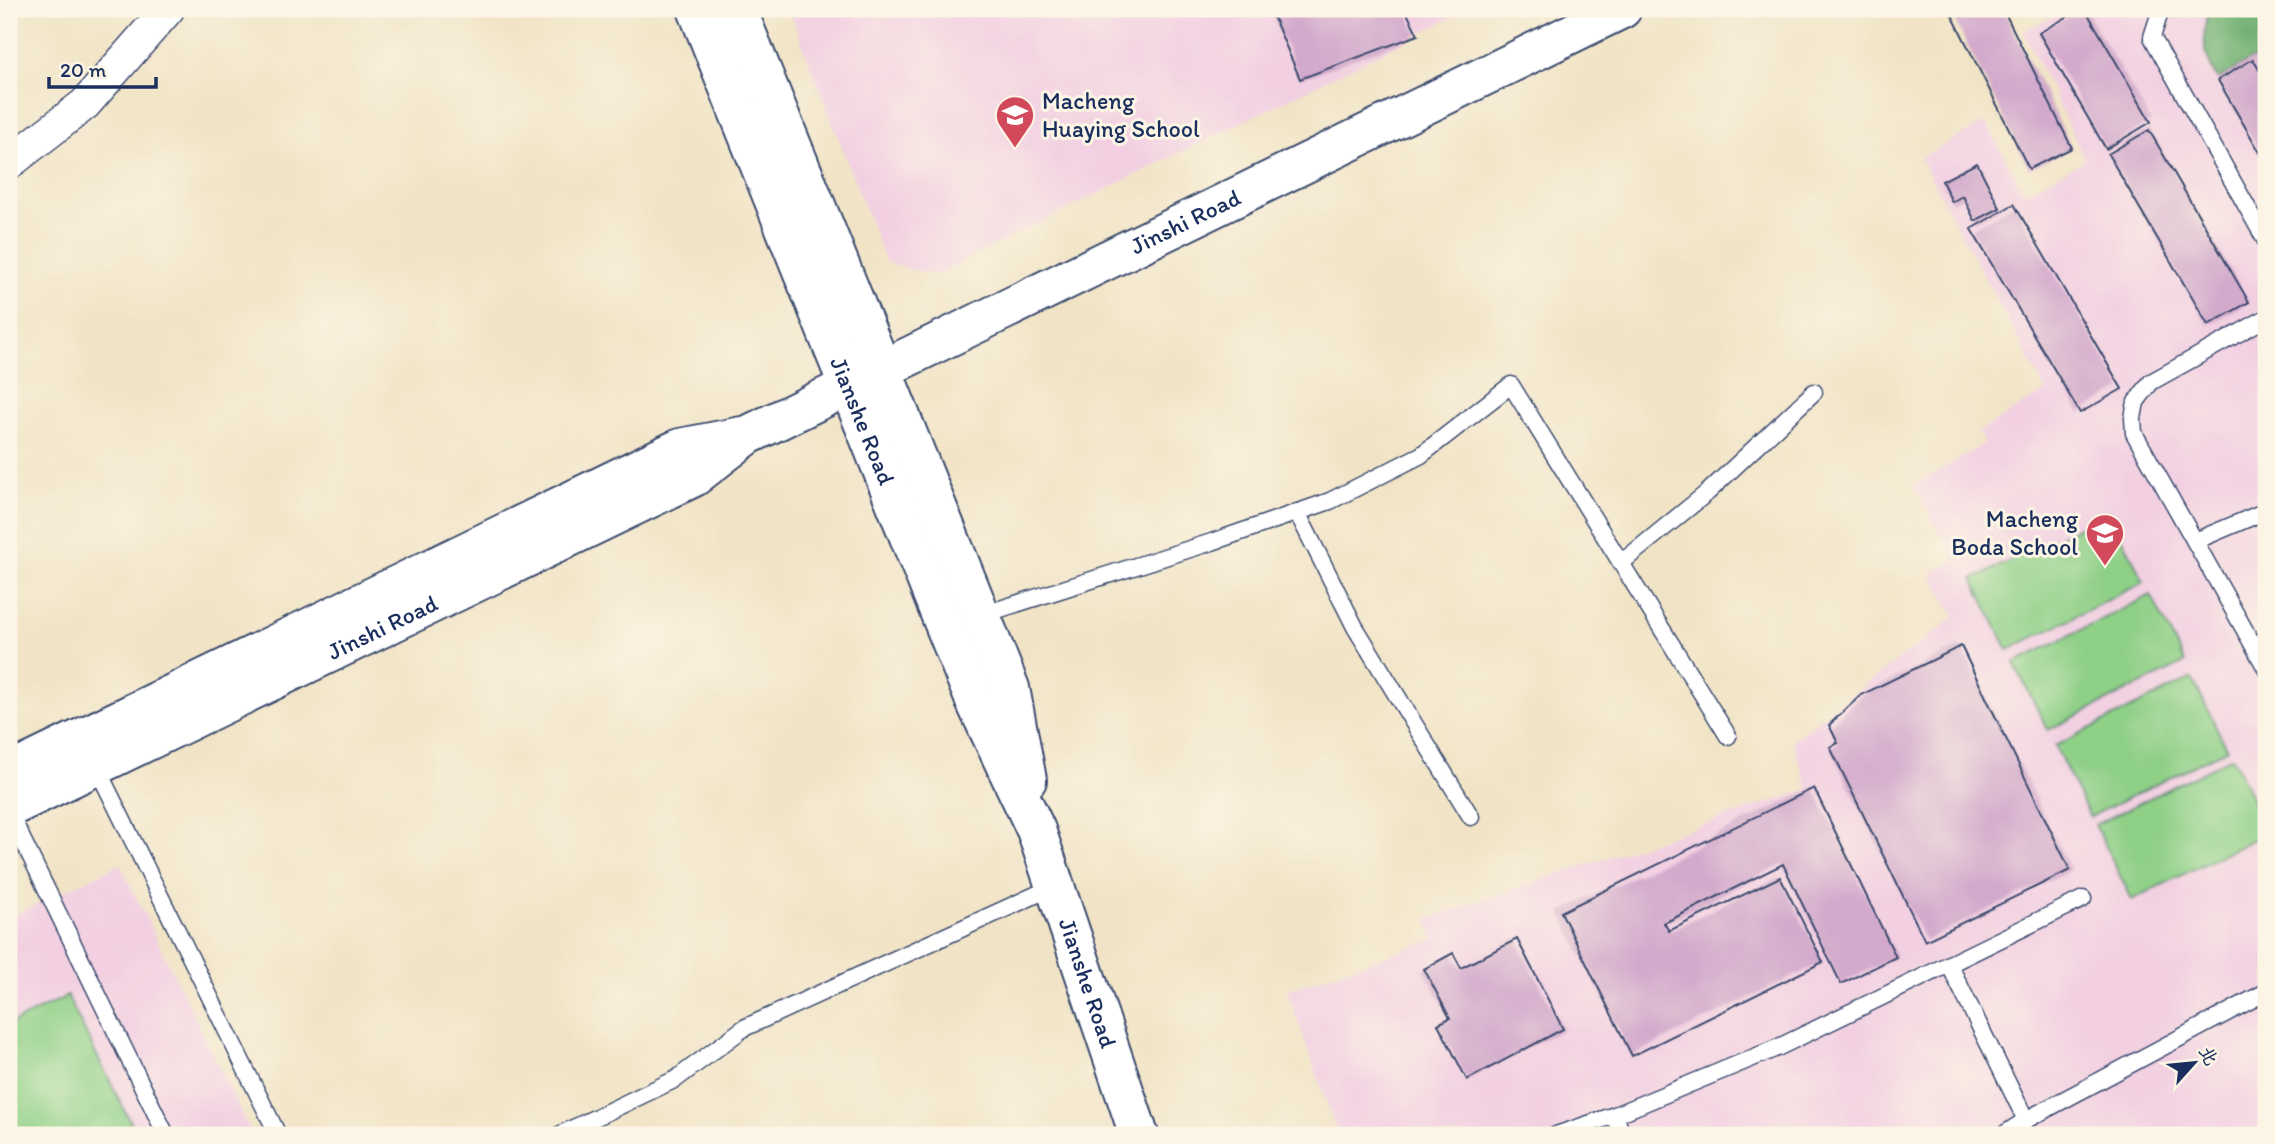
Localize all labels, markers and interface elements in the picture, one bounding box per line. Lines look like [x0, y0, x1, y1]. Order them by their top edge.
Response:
scale bar [49, 46, 156, 90]
text: 20 m [60, 57, 107, 82]
place label: Macheng Huaying School [1042, 86, 1200, 143]
school or university icon: Macheng Huaying School [994, 94, 1036, 149]
street label: Jinshi Road [1126, 182, 1245, 260]
street label: Jianshe Road [824, 353, 902, 489]
place label: Macheng Boda School [1951, 504, 2079, 561]
school or university icon: Macheng Boda School [2084, 512, 2126, 567]
street label: Jinshi Road [323, 588, 442, 666]
street label: Jianshe Road [1053, 914, 1124, 1052]
north arrow [2160, 1028, 2230, 1098]
text: 北 [2194, 1042, 2223, 1069]

